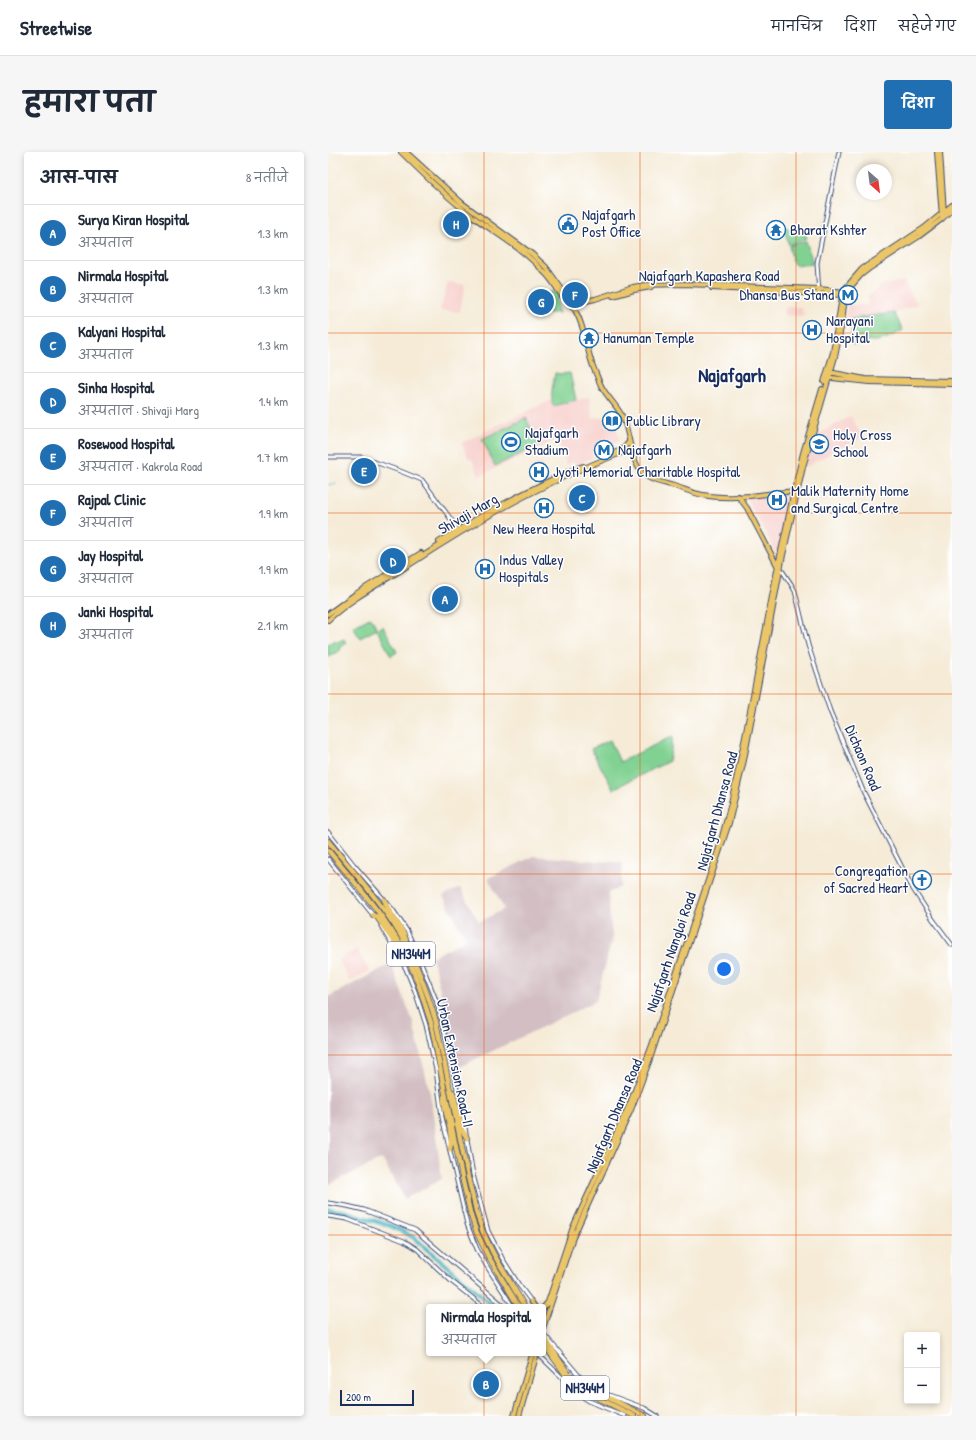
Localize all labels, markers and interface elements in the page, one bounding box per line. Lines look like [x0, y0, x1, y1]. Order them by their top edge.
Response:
text: Streetwise [20, 15, 92, 41]
text: मानचित्र [771, 16, 822, 35]
text: दिशा [844, 16, 876, 35]
text: सहेजे गए [898, 16, 956, 35]
button: दिशा [884, 80, 952, 129]
text: हमारा पता [24, 83, 155, 121]
north arrow [856, 164, 892, 200]
text: आस-पास [40, 165, 118, 188]
text: 8 नतीजे [246, 168, 288, 186]
place label: Najafgarh Post Office [582, 204, 641, 242]
text: Surya Kiran Hospital [78, 209, 189, 230]
pin: H [443, 209, 469, 239]
public building icon: Najafgarh Post Office [557, 213, 579, 235]
temple icon: Bharat Kshter [765, 219, 787, 241]
place label: Bharat Kshter [790, 219, 867, 240]
text: A [50, 224, 56, 242]
text: 1.3 km [257, 224, 288, 242]
text: अस्पताल [78, 233, 133, 251]
text: Nirmala Hospital [78, 265, 168, 286]
street label: Najafgarh Kapashera Road [639, 265, 779, 286]
text: B [50, 280, 56, 298]
text: 1.3 km [257, 280, 288, 298]
pin: F [562, 280, 588, 310]
place label: Dhansa Bus Stand [739, 284, 834, 305]
metro station icon: Dhansa Bus Stand [837, 284, 859, 306]
pin: G [528, 287, 554, 317]
text: अस्पताल [78, 289, 133, 307]
place label: Narayani Hospital [826, 310, 874, 348]
hospital icon: Narayani Hospital [801, 319, 823, 341]
text: Kalyani Hospital [78, 321, 165, 342]
temple icon: Hanuman Temple [578, 327, 600, 349]
place label: Hanuman Temple [603, 327, 695, 348]
text: C [49, 336, 57, 354]
text: 1.3 km [257, 336, 288, 354]
text: अस्पताल [78, 345, 133, 363]
district label: Najafgarh [698, 362, 766, 389]
text: Sinha Hospital [78, 377, 154, 398]
text: D [50, 392, 56, 410]
text: 1.4 km [258, 392, 288, 410]
text: अस्पताल · Shivaji Marg [78, 401, 199, 419]
library icon: Public Library [601, 410, 623, 432]
place label: Public Library [626, 410, 701, 431]
place label: Najafgarh Stadium [525, 422, 578, 460]
place label: Holy Cross School [833, 424, 892, 462]
sports icon: Najafgarh Stadium [500, 431, 522, 453]
text: Rosewood Hospital [78, 433, 175, 454]
school or university icon: Holy Cross School [808, 433, 830, 455]
metro station icon: Najafgarh [593, 439, 615, 461]
place label: Najafgarh [618, 439, 671, 460]
text: E [50, 448, 56, 466]
text: 1.7 km [257, 448, 288, 466]
pin: E [351, 456, 377, 486]
text: अस्पताल · Kakrola Road [78, 457, 202, 475]
hospital icon: Jyoti Memorial Charitable Hospital [528, 461, 550, 483]
place label: Jyoti Memorial Charitable Hospital [553, 461, 740, 482]
place label: Malik Maternity Home and Surgical Centre [791, 480, 909, 518]
pin: C [569, 483, 595, 513]
street label: Shivaji Marg [434, 488, 502, 539]
text: Rajpal Clinic [78, 489, 146, 510]
hospital icon: Malik Maternity Home and Surgical Centre [766, 489, 788, 511]
hospital icon: New Heera Hospital [533, 497, 555, 519]
text: F [51, 504, 55, 522]
text: 1.9 km [259, 504, 288, 522]
text: अस्पताल [78, 513, 133, 531]
place label: New Heera Hospital [493, 518, 595, 539]
text: Jay Hospital [78, 545, 143, 566]
pin: D [380, 546, 406, 576]
place label: Indus Valley Hospitals [499, 549, 563, 587]
hospital icon: Indus Valley Hospitals [474, 558, 496, 580]
text: G [50, 560, 56, 578]
text: 1.9 km [259, 560, 288, 578]
text: अस्पताल [78, 569, 133, 587]
pin: A [432, 584, 458, 614]
text: Janki Hospital [78, 601, 153, 622]
text: H [50, 616, 56, 634]
text: 2.1 km [257, 616, 288, 634]
text: अस्पताल [78, 625, 133, 643]
street label: Dichaon Road [840, 722, 887, 794]
street label: Najafgarh Dhansa Road [691, 749, 743, 873]
place label: Congregation of Sacred Heart [824, 860, 909, 898]
church icon: Congregation of Sacred Heart [911, 869, 933, 891]
street label: Najafgarh Nangloi Road [640, 889, 701, 1015]
road number: NH344M [387, 942, 435, 966]
your location [714, 959, 734, 979]
street label: Urban Extension Road-II [432, 997, 479, 1129]
street label: Najafgarh Dhansa Road [580, 1055, 647, 1176]
popup [426, 1304, 546, 1356]
text: Nirmala Hospital [441, 1306, 531, 1327]
text: अस्पताल [441, 1330, 496, 1348]
map controls [904, 1332, 940, 1404]
button: + [904, 1332, 940, 1368]
button: − [904, 1368, 940, 1404]
pin: B [473, 1369, 499, 1399]
road number: NH344M [561, 1376, 609, 1400]
scale bar [340, 1388, 414, 1407]
text: 200 m [346, 1390, 371, 1404]

